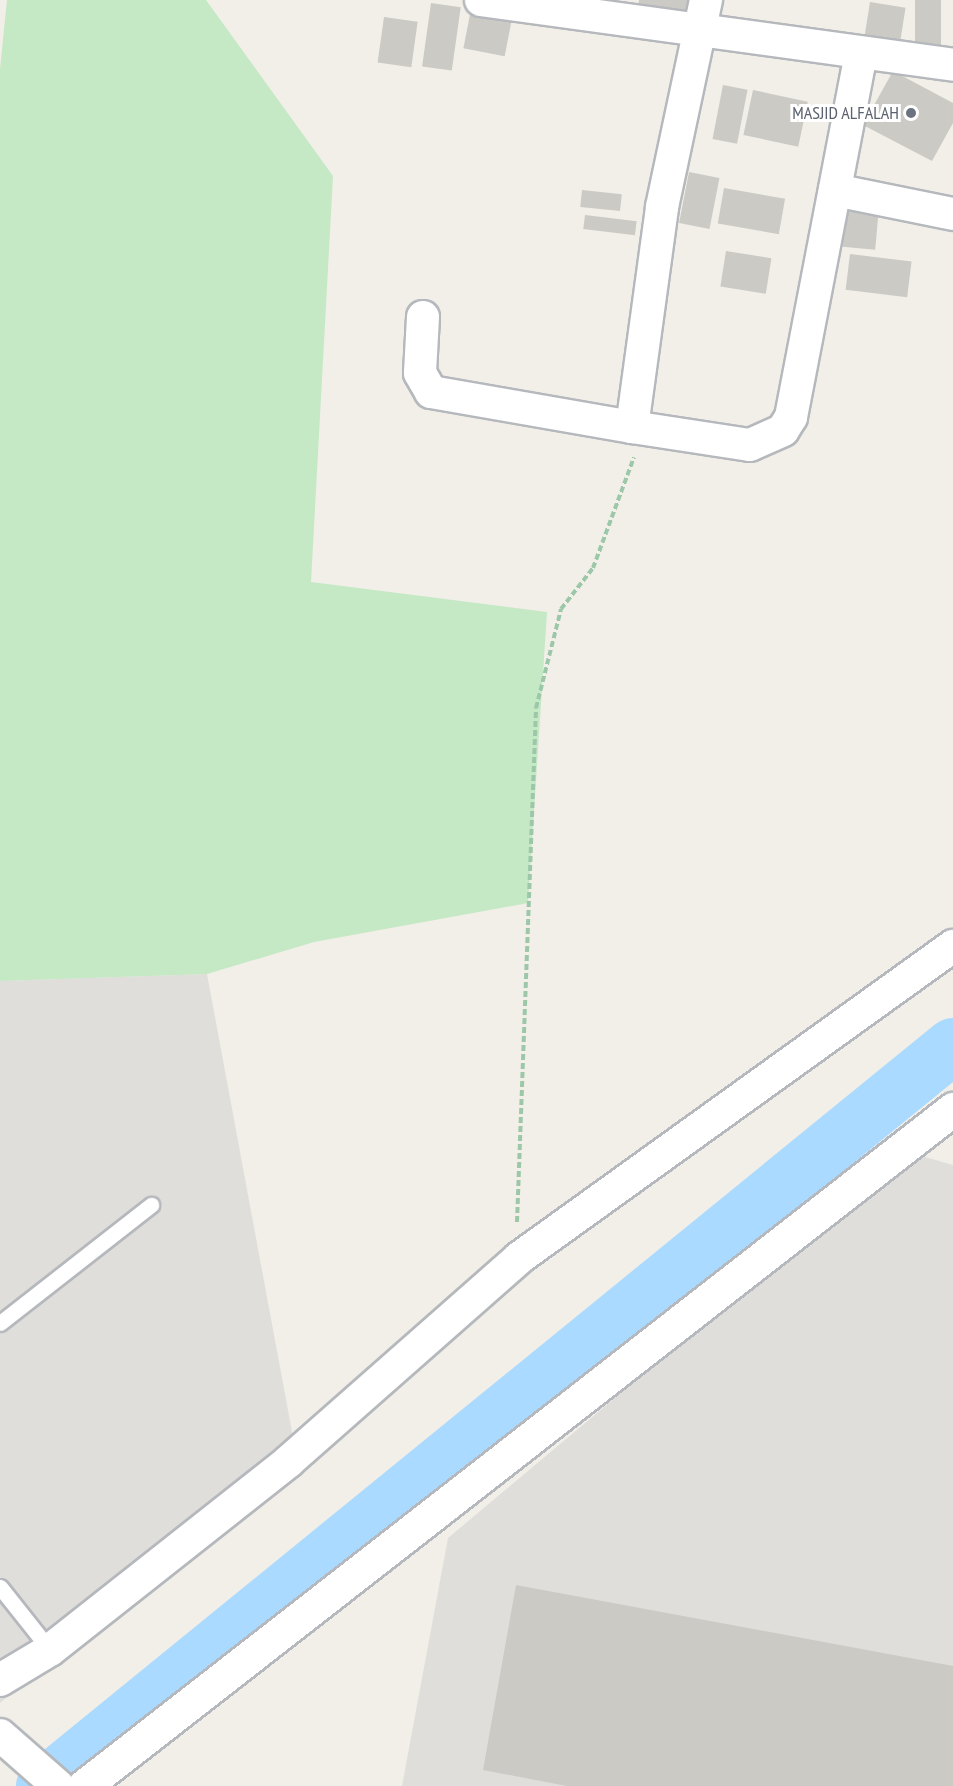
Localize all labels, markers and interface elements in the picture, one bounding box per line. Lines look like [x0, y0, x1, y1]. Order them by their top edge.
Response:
place label: MASJID ALFALAH [792, 102, 899, 124]
marker: MASJID ALFALAH [904, 106, 918, 120]

